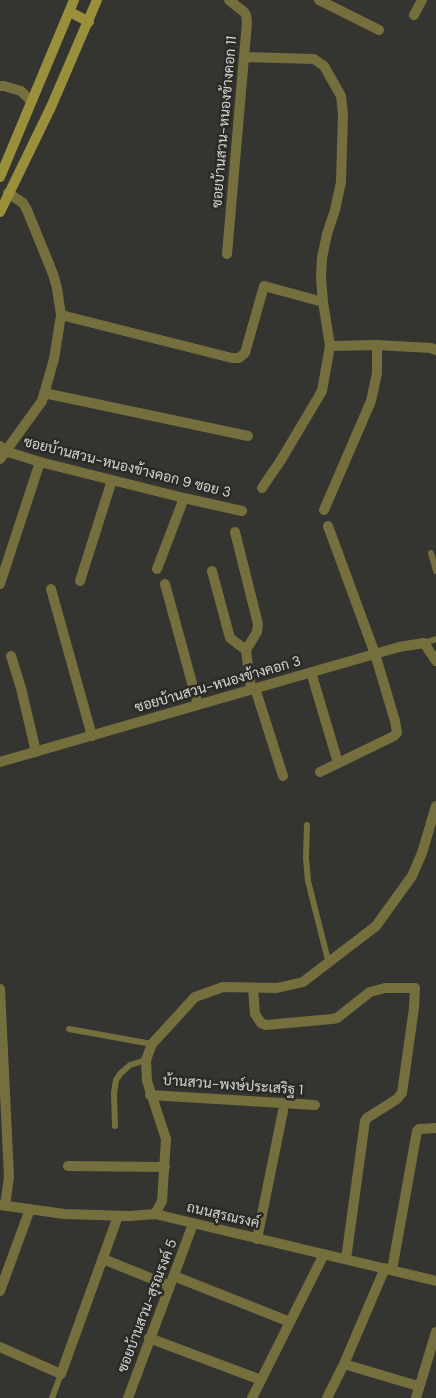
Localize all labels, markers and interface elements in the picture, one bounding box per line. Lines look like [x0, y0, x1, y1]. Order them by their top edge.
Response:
street label: ซอยบ้านสวน-หนองข้างคอก 11 [209, 35, 241, 209]
street label: ซอยบ้านสวน-หนองข้างคอก 9 ซอย 3 [22, 434, 232, 502]
street label: ซอยบ้านสวน-หนองข้างคอก 3 [133, 653, 303, 717]
street label: บ้านสวน-พงษ์ประเสริฐ 1 [162, 1073, 304, 1099]
street label: ถนนสุรณรงค์ [185, 1199, 261, 1233]
street label: ซอยบ้านสวน-สุรณรงค์ 5 [115, 1237, 181, 1375]

